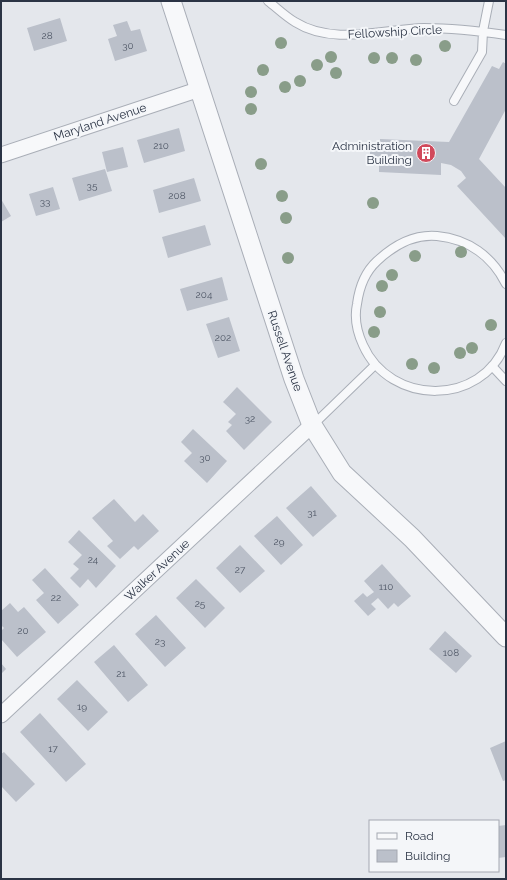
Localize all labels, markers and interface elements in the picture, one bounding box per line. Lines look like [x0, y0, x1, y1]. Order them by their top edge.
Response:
street label: Fellowship Circle [347, 23, 443, 41]
house number: 28 [41, 30, 53, 41]
house number: 30 [122, 40, 134, 51]
street label: Maryland Avenue [52, 100, 148, 144]
place label: Administration Building [332, 139, 412, 167]
house number: 210 [153, 140, 169, 151]
building icon: Administration Building [415, 142, 437, 164]
house number: 35 [87, 180, 98, 191]
house number: 208 [168, 190, 186, 201]
house number: 33 [40, 196, 50, 207]
house number: 204 [196, 289, 213, 300]
street label: Russell Avenue [265, 309, 305, 393]
house number: 202 [215, 332, 231, 343]
house number: 32 [245, 413, 255, 424]
house number: 30 [199, 452, 211, 463]
house number: 31 [307, 507, 318, 518]
street label: Walker Avenue [122, 536, 192, 604]
house number: 29 [273, 536, 285, 547]
house number: 24 [88, 554, 99, 565]
house number: 27 [235, 564, 246, 575]
house number: 110 [379, 581, 393, 592]
house number: 22 [51, 592, 61, 603]
house number: 25 [195, 598, 206, 609]
house number: 20 [17, 625, 29, 636]
house number: 23 [155, 636, 165, 647]
house number: 108 [443, 647, 459, 658]
house number: 21 [116, 668, 126, 679]
house number: 19 [77, 701, 87, 712]
house number: 17 [48, 743, 58, 754]
legend [369, 820, 499, 872]
text: Road [405, 829, 434, 843]
text: Building [405, 849, 451, 863]

